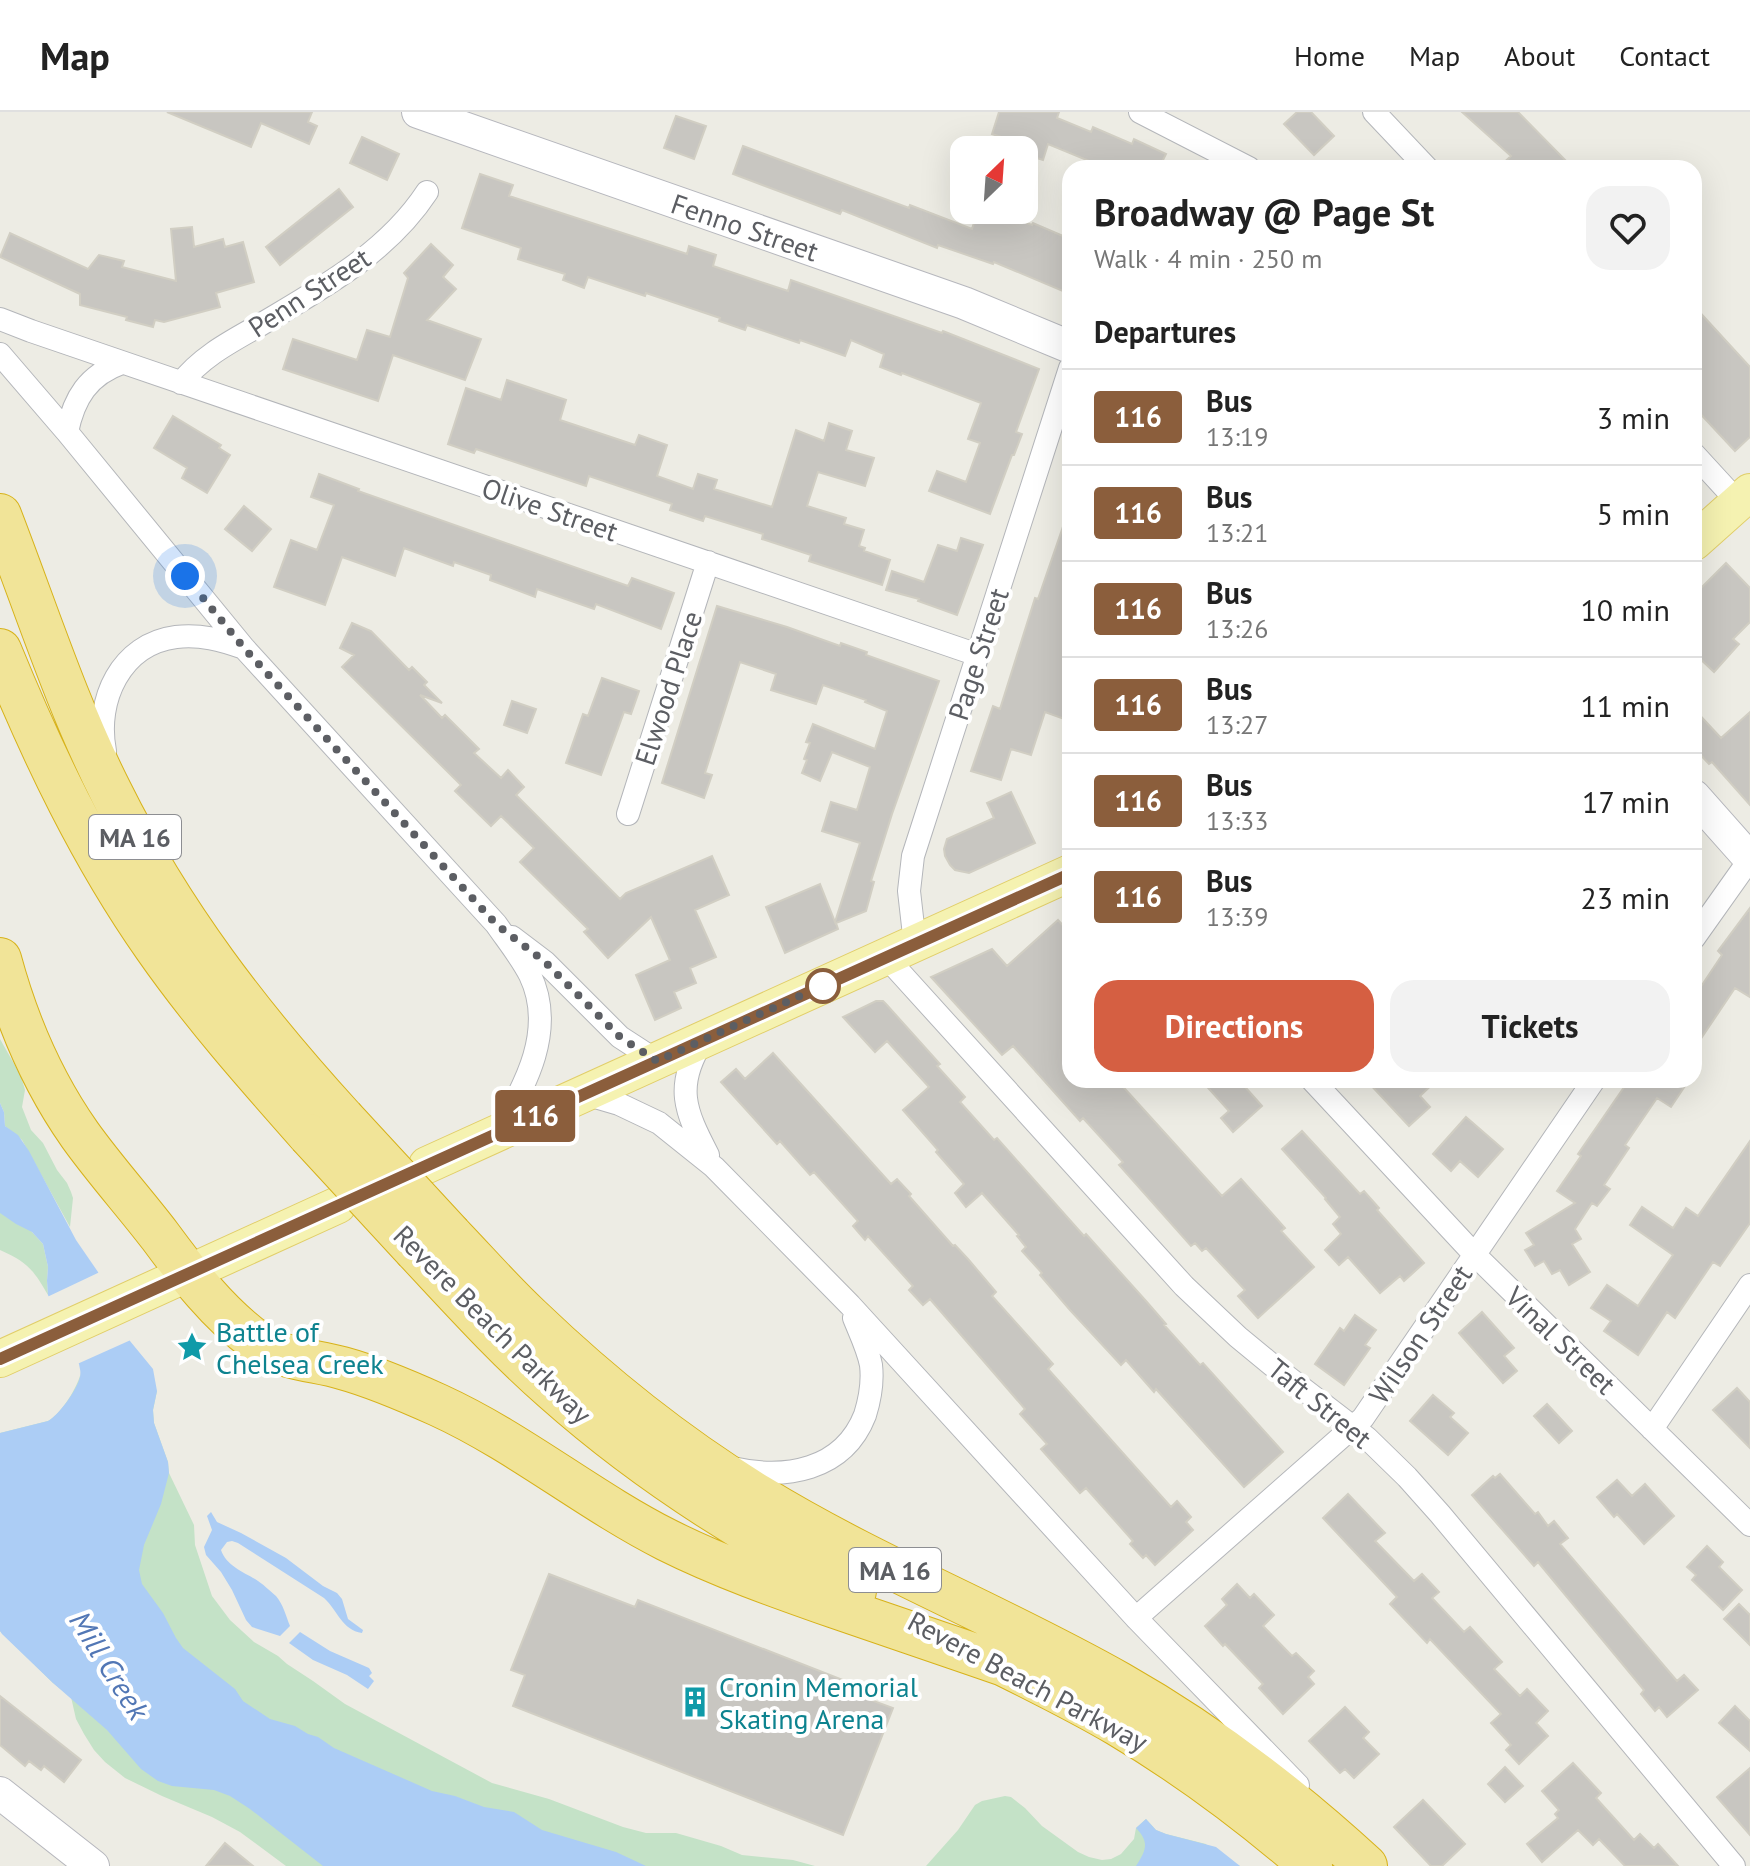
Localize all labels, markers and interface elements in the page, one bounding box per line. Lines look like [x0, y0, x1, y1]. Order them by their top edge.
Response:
text: Map [40, 31, 110, 80]
text: Home [1294, 37, 1365, 74]
text: Map [1409, 37, 1460, 74]
text: About [1504, 37, 1575, 74]
text: Contact [1619, 37, 1710, 74]
north arrow [950, 136, 1038, 224]
map controls [950, 136, 1038, 224]
street label: Fenno Street [666, 185, 824, 270]
button: heart [1586, 186, 1670, 270]
text: Broadway @ Page St [1094, 187, 1434, 236]
street label: Penn Street [241, 238, 378, 345]
text: Walk · 4 min · 250 m [1094, 242, 1322, 275]
text: Departures [1094, 312, 1236, 351]
text: Bus [1206, 381, 1253, 420]
text: 116 [1114, 398, 1162, 435]
text: 3 min [1597, 398, 1670, 437]
text: 13:19 [1206, 420, 1268, 453]
street label: Olive Street [477, 469, 623, 550]
text: Bus [1206, 477, 1253, 516]
text: 116 [1114, 494, 1162, 531]
text: 5 min [1597, 494, 1670, 533]
text: 13:21 [1206, 516, 1268, 549]
your location [165, 556, 205, 596]
text: Bus [1206, 573, 1253, 612]
street label: Page Street [939, 583, 1017, 725]
text: 116 [1114, 590, 1162, 627]
text: 10 min [1580, 590, 1670, 629]
street label: Elwood Place [626, 606, 710, 770]
text: 13:26 [1206, 612, 1268, 645]
text: Bus [1206, 669, 1253, 708]
text: 116 [1114, 686, 1162, 723]
text: 11 min [1580, 686, 1670, 725]
text: 13:27 [1206, 708, 1268, 741]
text: Bus [1206, 765, 1253, 804]
text: 116 [1114, 782, 1162, 819]
text: 17 min [1582, 782, 1670, 821]
text: 13:33 [1206, 804, 1268, 837]
road number: MA 16 [89, 815, 181, 859]
text: Bus [1206, 861, 1253, 900]
text: 116 [1114, 878, 1162, 915]
text: 23 min [1580, 878, 1670, 917]
text: 13:39 [1206, 900, 1268, 933]
unlabelled marker [806, 969, 840, 1003]
button: Directions [1094, 980, 1374, 1072]
button: Tickets [1390, 980, 1670, 1072]
line badge: 116 [489, 1090, 581, 1142]
text: 116 [511, 1097, 559, 1134]
street label: Revere Beach Parkway [386, 1217, 600, 1431]
street label: Wilson Street [1360, 1257, 1480, 1411]
street label: Vinal Street [1497, 1277, 1624, 1402]
place label: Battle of Chelsea Creek [216, 1313, 384, 1382]
place icon: Battle of Chelsea Creek [175, 1330, 209, 1364]
street label: Taft Street [1260, 1350, 1380, 1457]
road number: MA 16 [849, 1548, 941, 1592]
street label: Revere Beach Parkway [902, 1602, 1154, 1760]
water label: Mill Creek [61, 1603, 159, 1728]
place label: Cronin Memorial Skating Arena [719, 1668, 918, 1737]
building icon: Cronin Memorial Skating Arena [678, 1685, 712, 1719]

